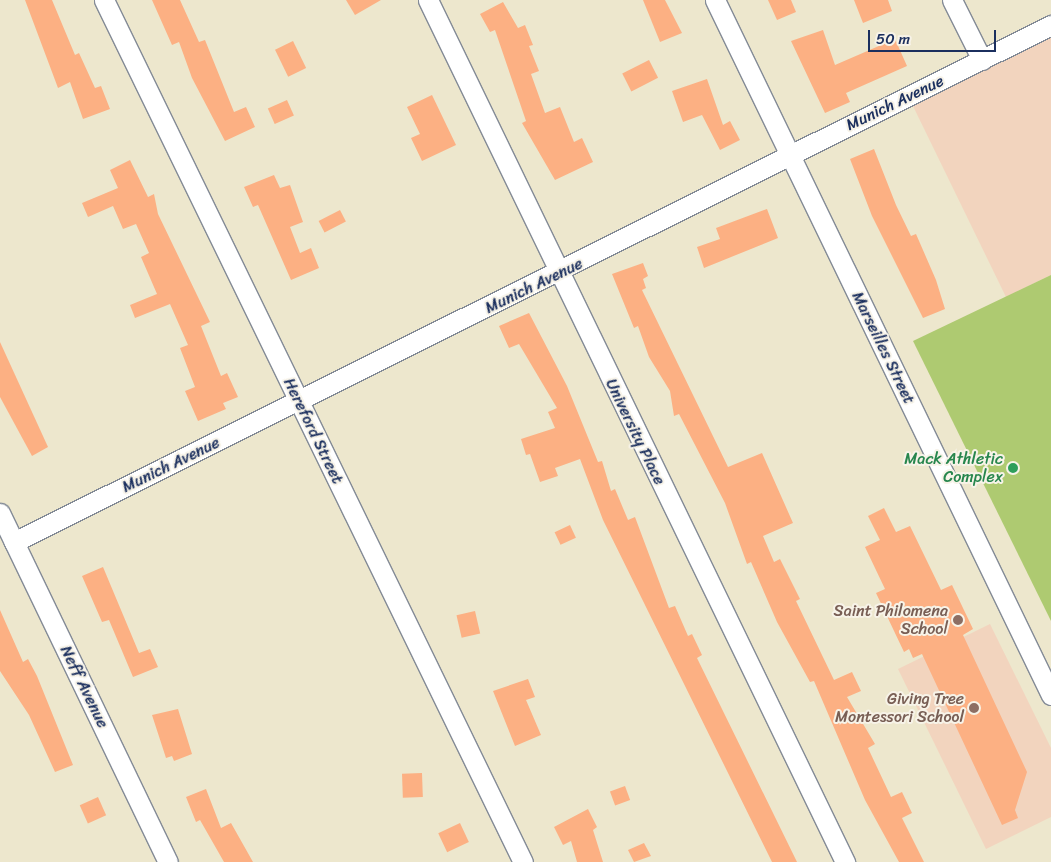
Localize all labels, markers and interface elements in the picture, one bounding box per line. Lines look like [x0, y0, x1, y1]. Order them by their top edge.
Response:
scale bar [871, 20, 998, 52]
text: 50 m [876, 26, 910, 52]
street label: Munich Avenue [843, 71, 947, 135]
street label: Munich Avenue [482, 254, 586, 318]
street label: Marseilles Street [847, 289, 919, 407]
street label: Hereford Street [279, 375, 347, 487]
street label: University Place [601, 376, 669, 488]
street label: Munich Avenue [119, 433, 223, 497]
place label: Mack Athletic Complex [903, 449, 1003, 487]
marker: Mack Athletic Complex [1007, 462, 1019, 474]
place label: Saint Philomena School [834, 601, 948, 639]
marker: Saint Philomena School [952, 614, 964, 626]
street label: Neff Avenue [56, 643, 112, 731]
place label: Giving Tree Montessori School [835, 689, 964, 727]
marker: Giving Tree Montessori School [968, 702, 980, 714]

